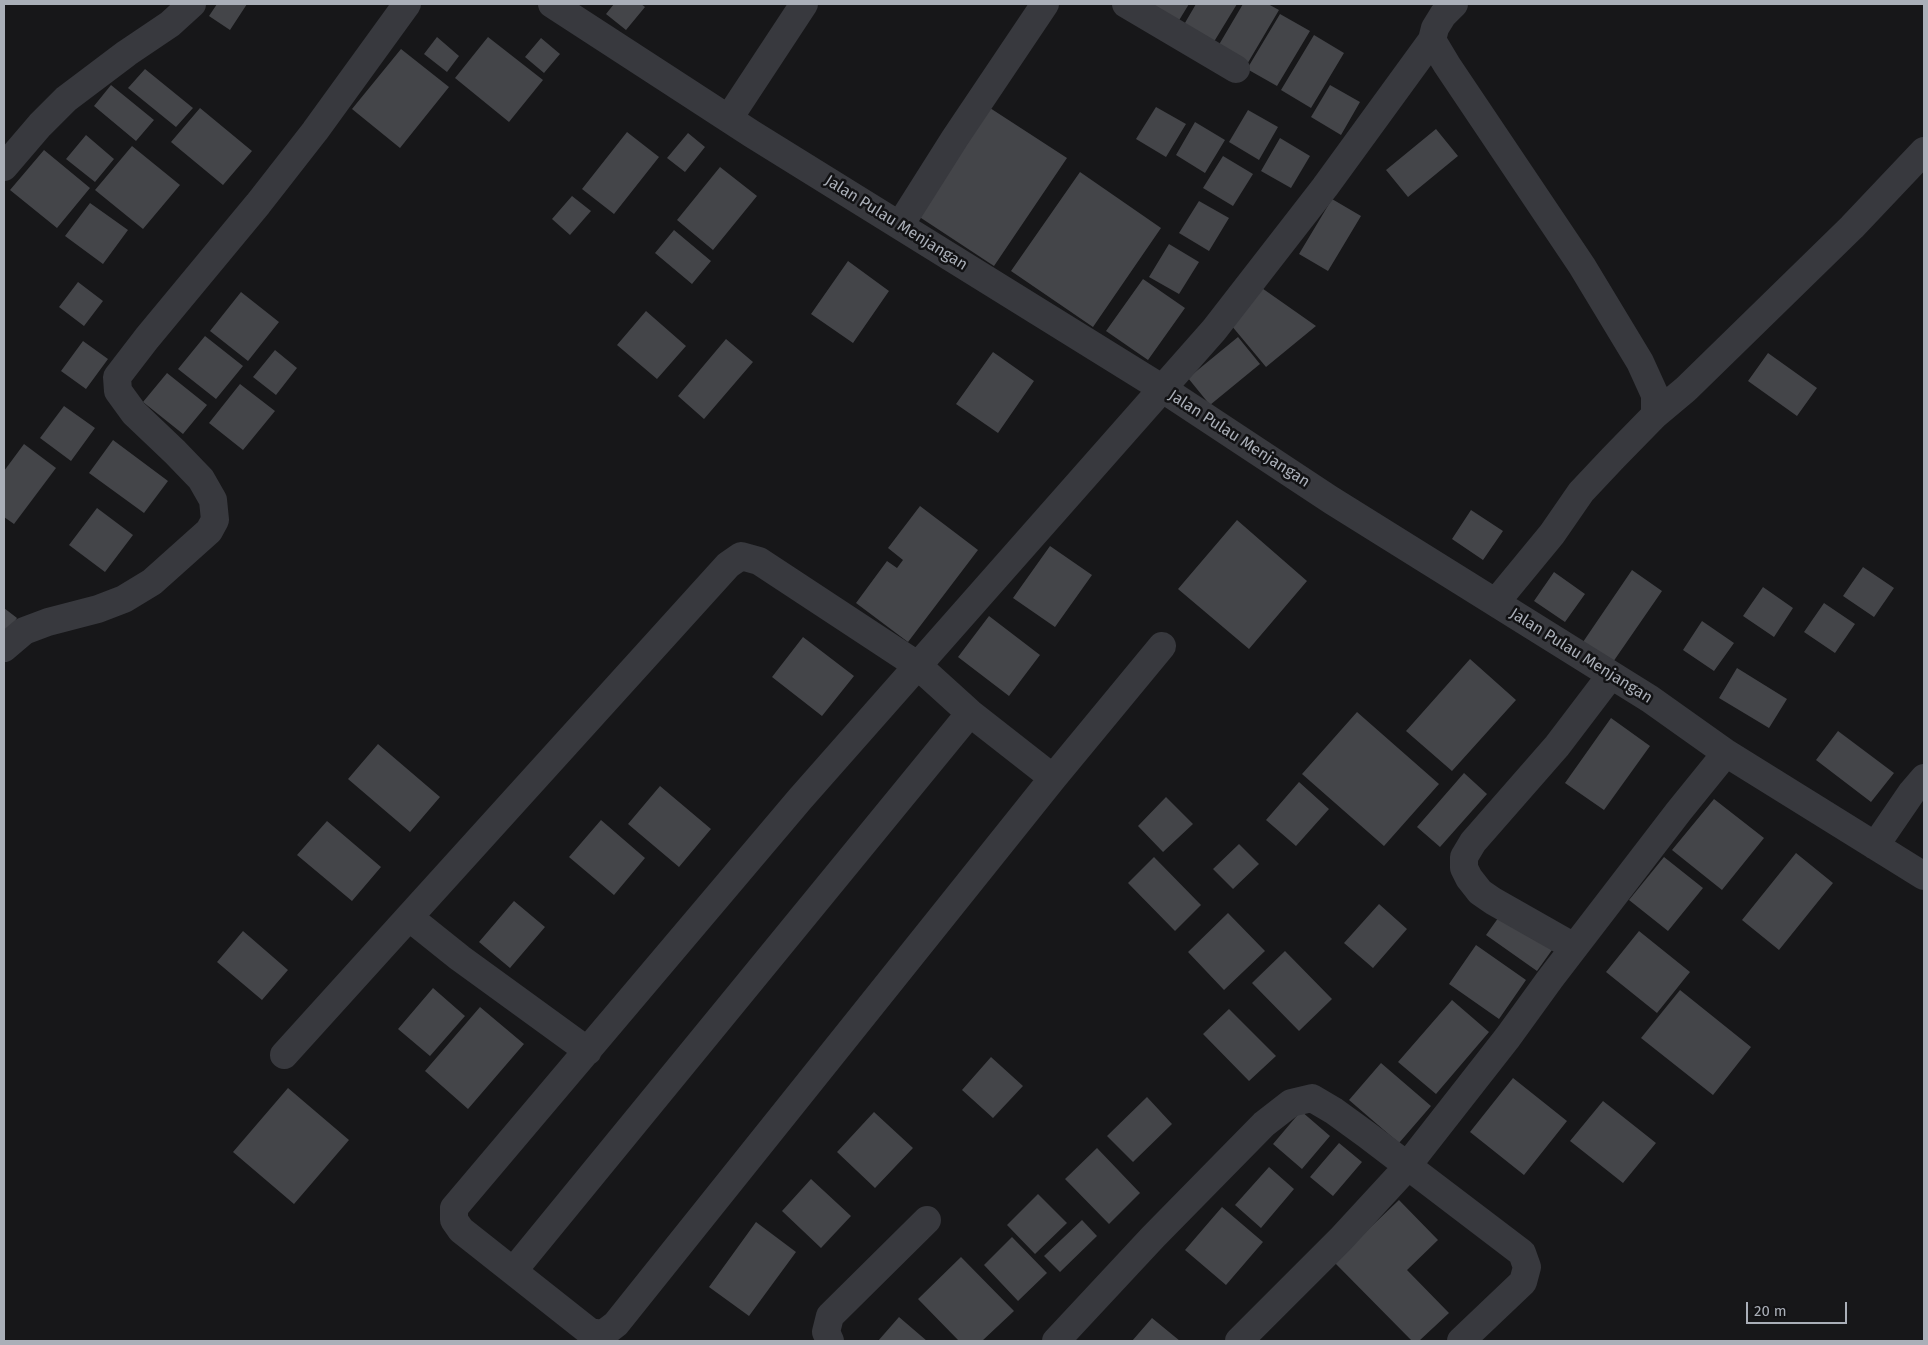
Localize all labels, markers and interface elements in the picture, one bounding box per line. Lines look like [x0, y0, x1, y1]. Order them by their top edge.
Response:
street label: Jalan Pulau Menjangan [821, 171, 971, 275]
street label: Jalan Pulau Menjangan [1165, 386, 1313, 492]
street label: Jalan Pulau Menjangan [1506, 604, 1656, 708]
scale bar [1748, 1292, 1849, 1324]
text: 20 m [1754, 1302, 1787, 1320]

